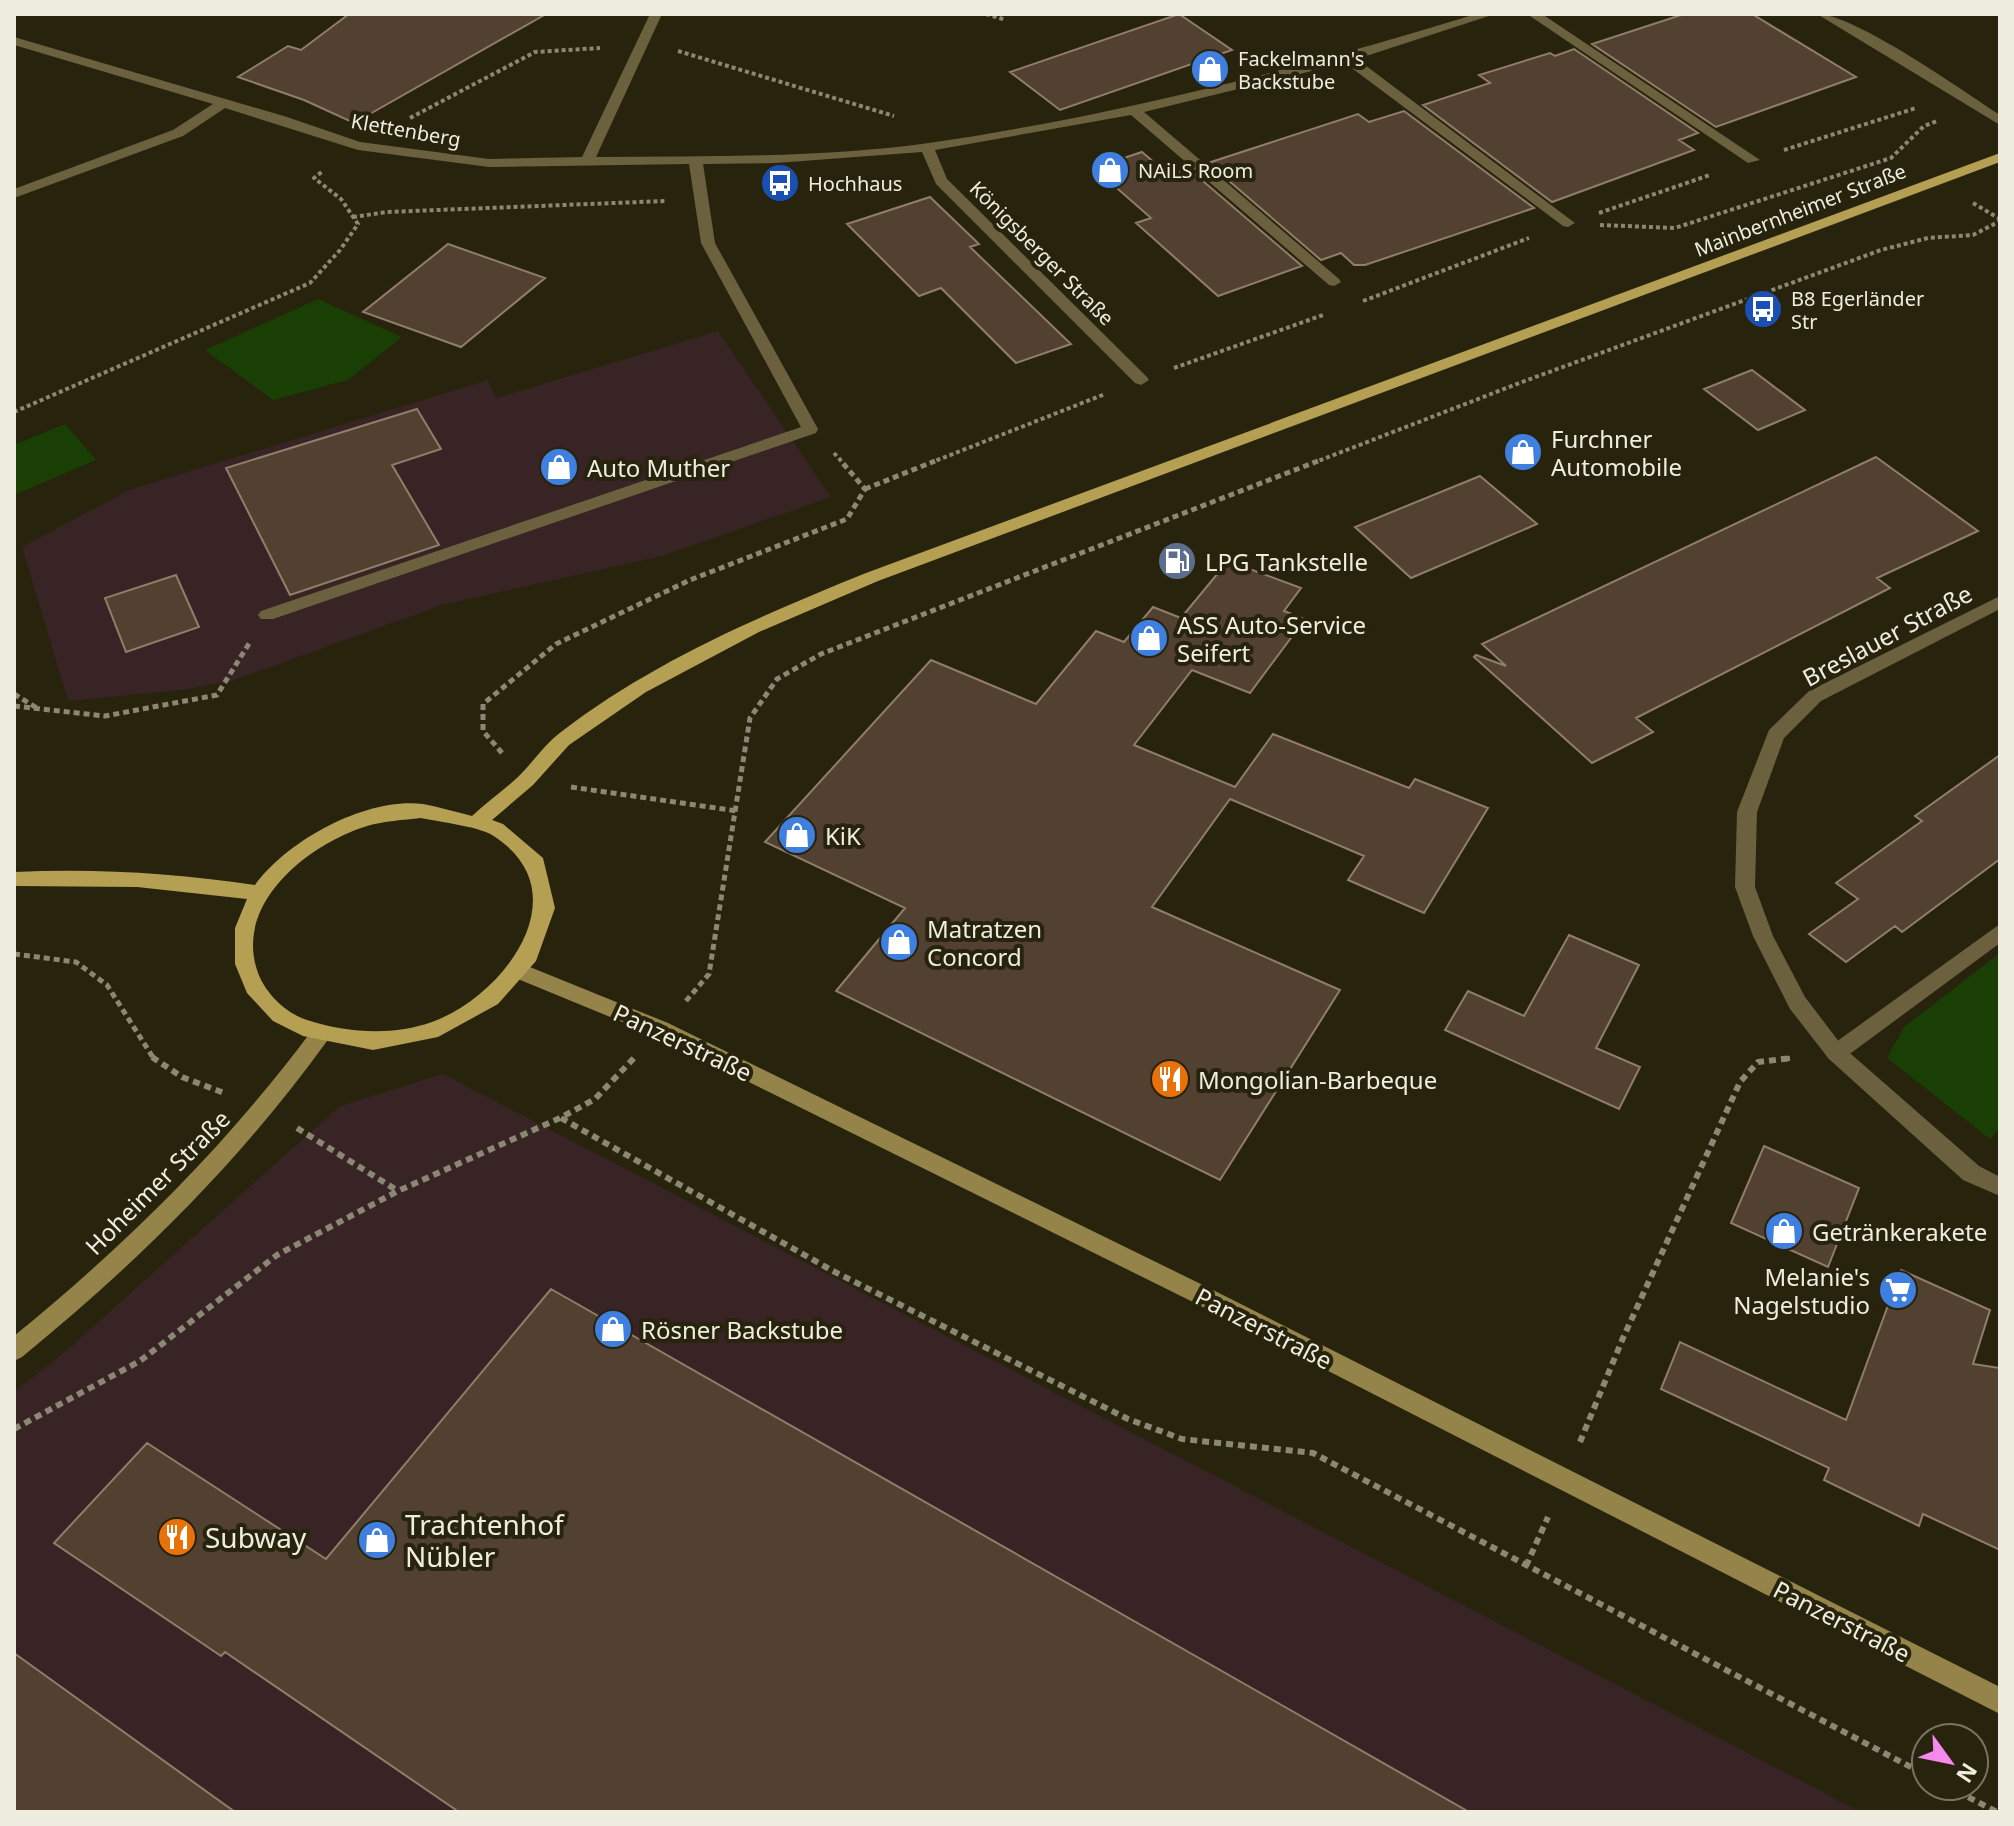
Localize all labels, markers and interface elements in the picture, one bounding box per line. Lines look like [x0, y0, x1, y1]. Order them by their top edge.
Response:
place label: Fackelmann's Backstube [1238, 45, 1364, 95]
shop icon: Fackelmann's Backstube [1189, 48, 1231, 90]
street label: Klettenberg [349, 107, 463, 153]
shop icon: NAiLS Room [1089, 149, 1131, 191]
place label: NAiLS Room [1138, 157, 1253, 184]
street label: Mainbernheimer Straße [1690, 157, 1910, 263]
bus stop icon: Hochhaus [759, 162, 801, 204]
place label: Hochhaus [808, 170, 902, 197]
street label: Königsberger Straße [964, 175, 1120, 331]
place label: B8 Egerländer Str [1791, 285, 1924, 335]
bus stop icon: B8 Egerländer Str [1742, 288, 1784, 330]
place label: Furchner Automobile [1551, 422, 1682, 483]
shop icon: Furchner Automobile [1502, 431, 1544, 473]
shop icon: Auto Muther [538, 446, 580, 488]
place label: Auto Muther [587, 451, 730, 484]
fuel station icon: LPG Tankstelle [1156, 540, 1198, 582]
place label: LPG Tankstelle [1205, 545, 1368, 578]
street label: Breslauer Straße [1796, 576, 1978, 694]
place label: ASS Auto-Service Seifert [1177, 608, 1366, 669]
shop icon: ASS Auto-Service Seifert [1128, 617, 1170, 659]
shop icon: KiK [776, 814, 818, 856]
place label: KiK [825, 819, 861, 852]
place label: Matratzen Concord [927, 912, 1042, 973]
shop icon: Matratzen Concord [878, 921, 920, 963]
street label: Panzerstraße [608, 996, 758, 1088]
restaurant icon: Mongolian-Barbeque [1149, 1058, 1191, 1100]
place label: Mongolian-Barbeque [1198, 1063, 1437, 1096]
street label: Hoheimer Straße [77, 1102, 237, 1262]
shop icon: Getränkerakete [1763, 1210, 1805, 1252]
place label: Getränkerakete [1812, 1215, 1987, 1248]
place label: Melanie's Nagelstudio [1733, 1260, 1870, 1321]
supermarket icon: Melanie's Nagelstudio [1877, 1269, 1919, 1311]
street label: Panzerstraße [1190, 1279, 1338, 1377]
shop icon: Rösner Backstube [592, 1308, 634, 1350]
place label: Rösner Backstube [641, 1313, 843, 1346]
place label: Trachtenhof Nübler [405, 1505, 565, 1575]
restaurant icon: Subway [156, 1516, 198, 1558]
place label: Subway [205, 1518, 307, 1556]
shop icon: Trachtenhof Nübler [356, 1519, 398, 1561]
street label: Panzerstraße [1768, 1572, 1916, 1670]
north arrow [1910, 1722, 1990, 1802]
text: N [1950, 1758, 1985, 1789]

